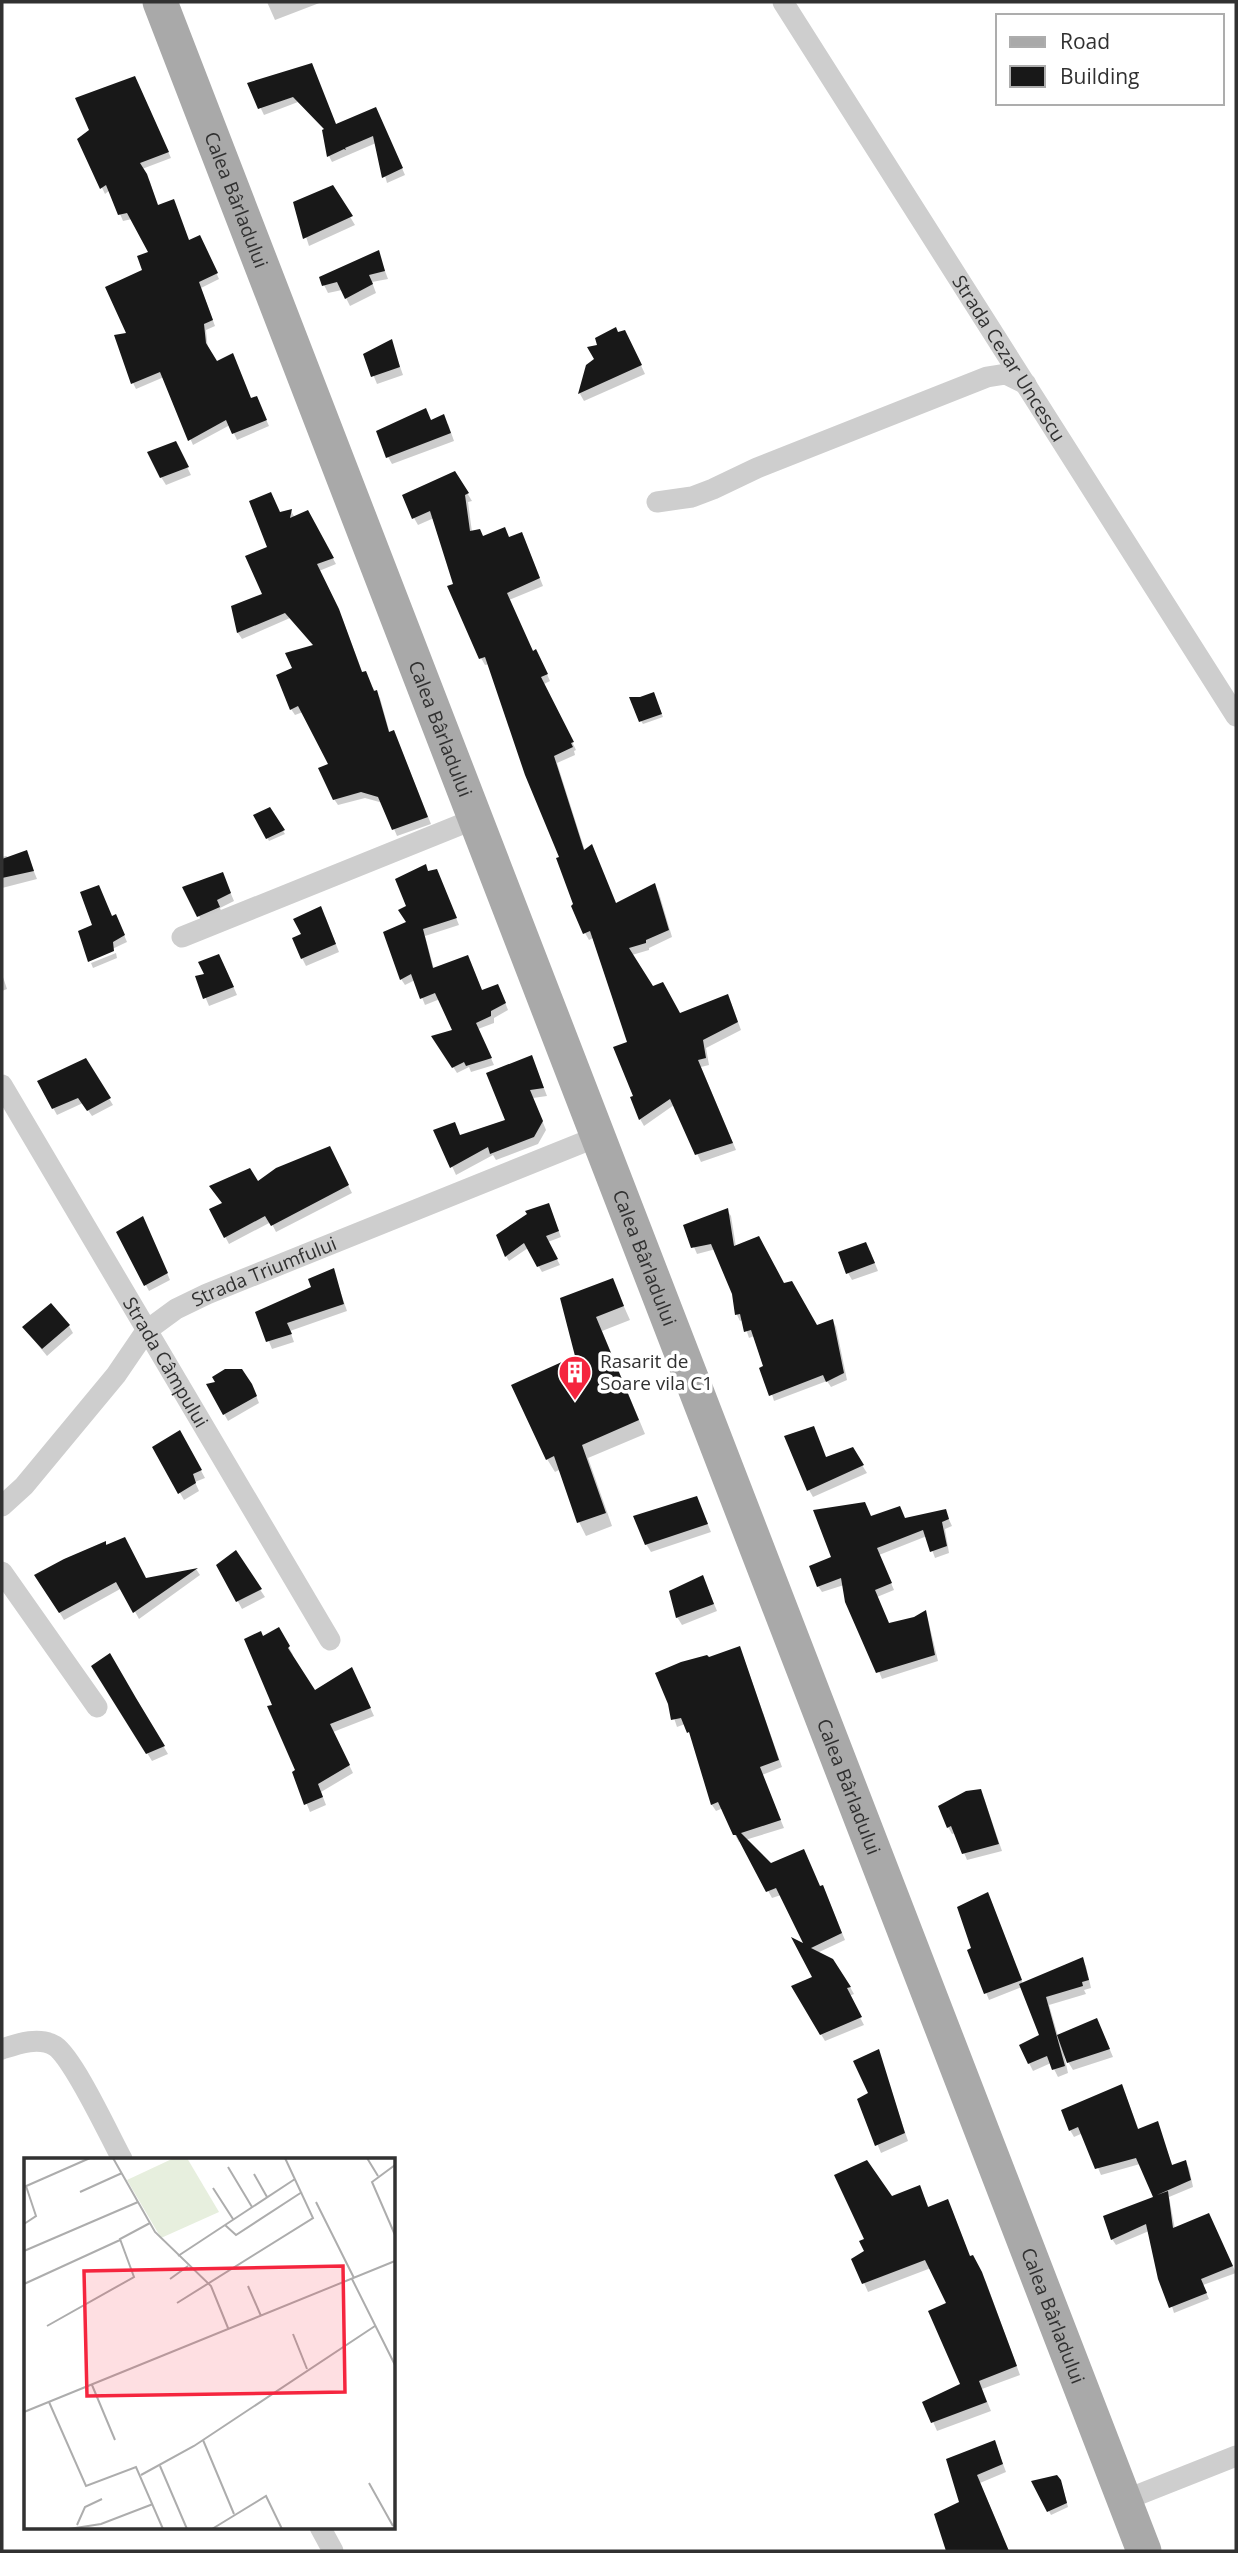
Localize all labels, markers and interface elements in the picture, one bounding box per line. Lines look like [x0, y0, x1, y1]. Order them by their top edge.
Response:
legend [996, 14, 1224, 105]
text: Road [1060, 27, 1110, 55]
text: Building [1060, 62, 1139, 90]
street label: Calea Bârladului [198, 128, 274, 272]
street label: Strada Cezar Uncescu [947, 270, 1072, 447]
street label: Calea Bârladului [402, 657, 479, 801]
street label: Calea Bârladului [607, 1186, 683, 1330]
street label: Strada Triumfului [187, 1230, 340, 1313]
street label: Strada Câmpului [117, 1292, 214, 1432]
place label: Rasarit de Soare vila C1 [600, 1348, 713, 1396]
building icon: Rasarit de Soare vila C1 [556, 1353, 594, 1402]
street label: Calea Bârladului [811, 1715, 887, 1858]
inset map [24, 2158, 396, 2528]
street label: Calea Bârladului [1015, 2244, 1091, 2387]

